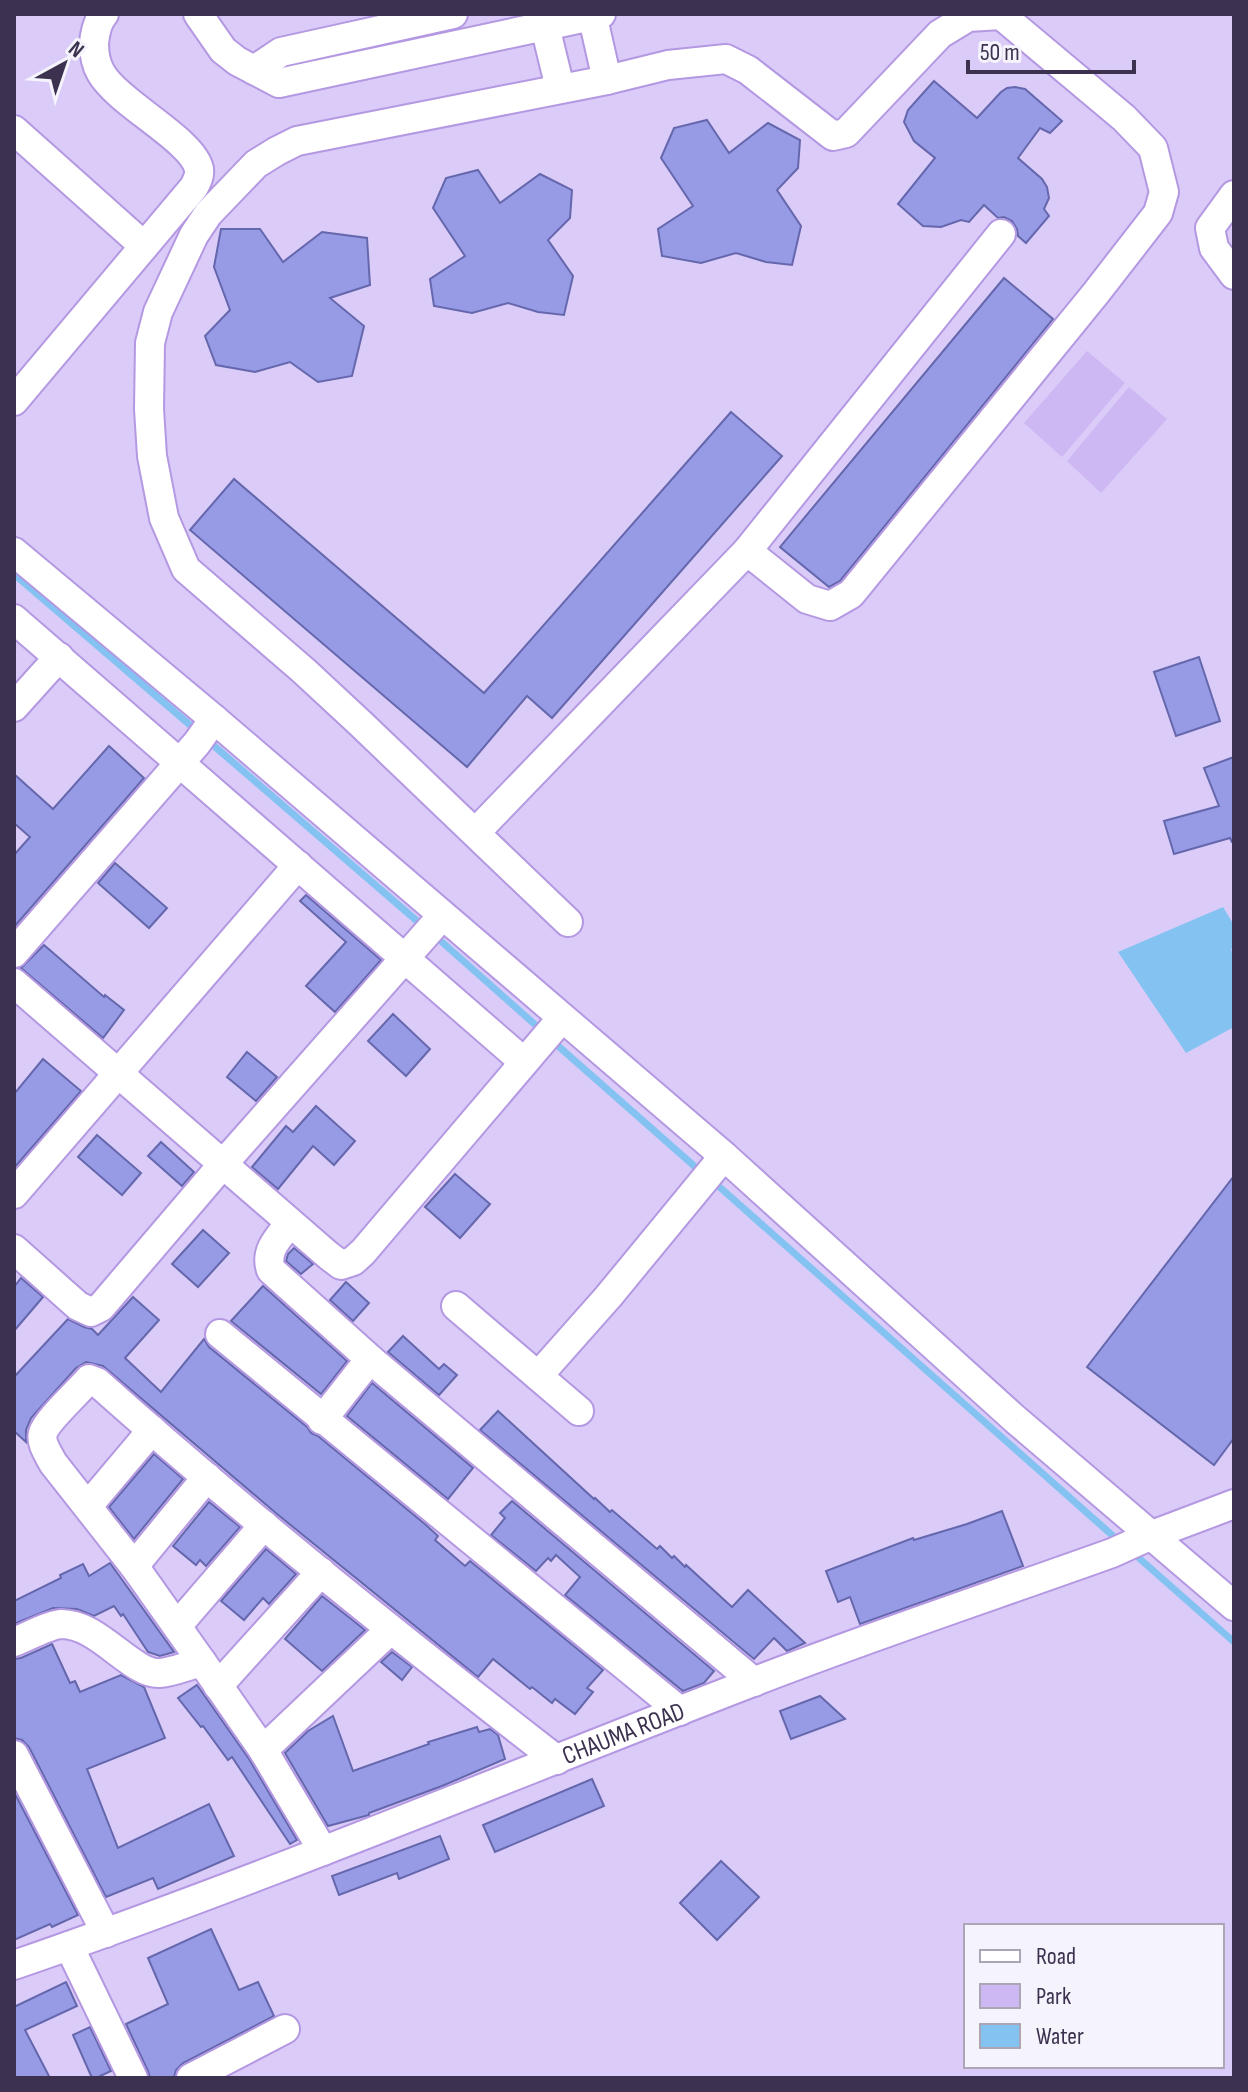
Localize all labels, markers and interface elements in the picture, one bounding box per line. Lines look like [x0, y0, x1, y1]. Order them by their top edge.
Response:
north arrow [24, 24, 104, 104]
scale bar [968, 24, 1134, 74]
text: N [63, 36, 89, 64]
text: 50 m [980, 38, 1020, 67]
street label: CHAUMA ROAD [558, 1696, 689, 1772]
legend [964, 1924, 1224, 2068]
text: Road [1036, 1942, 1076, 1971]
text: Park [1036, 1982, 1071, 2011]
text: Water [1036, 2022, 1084, 2051]

